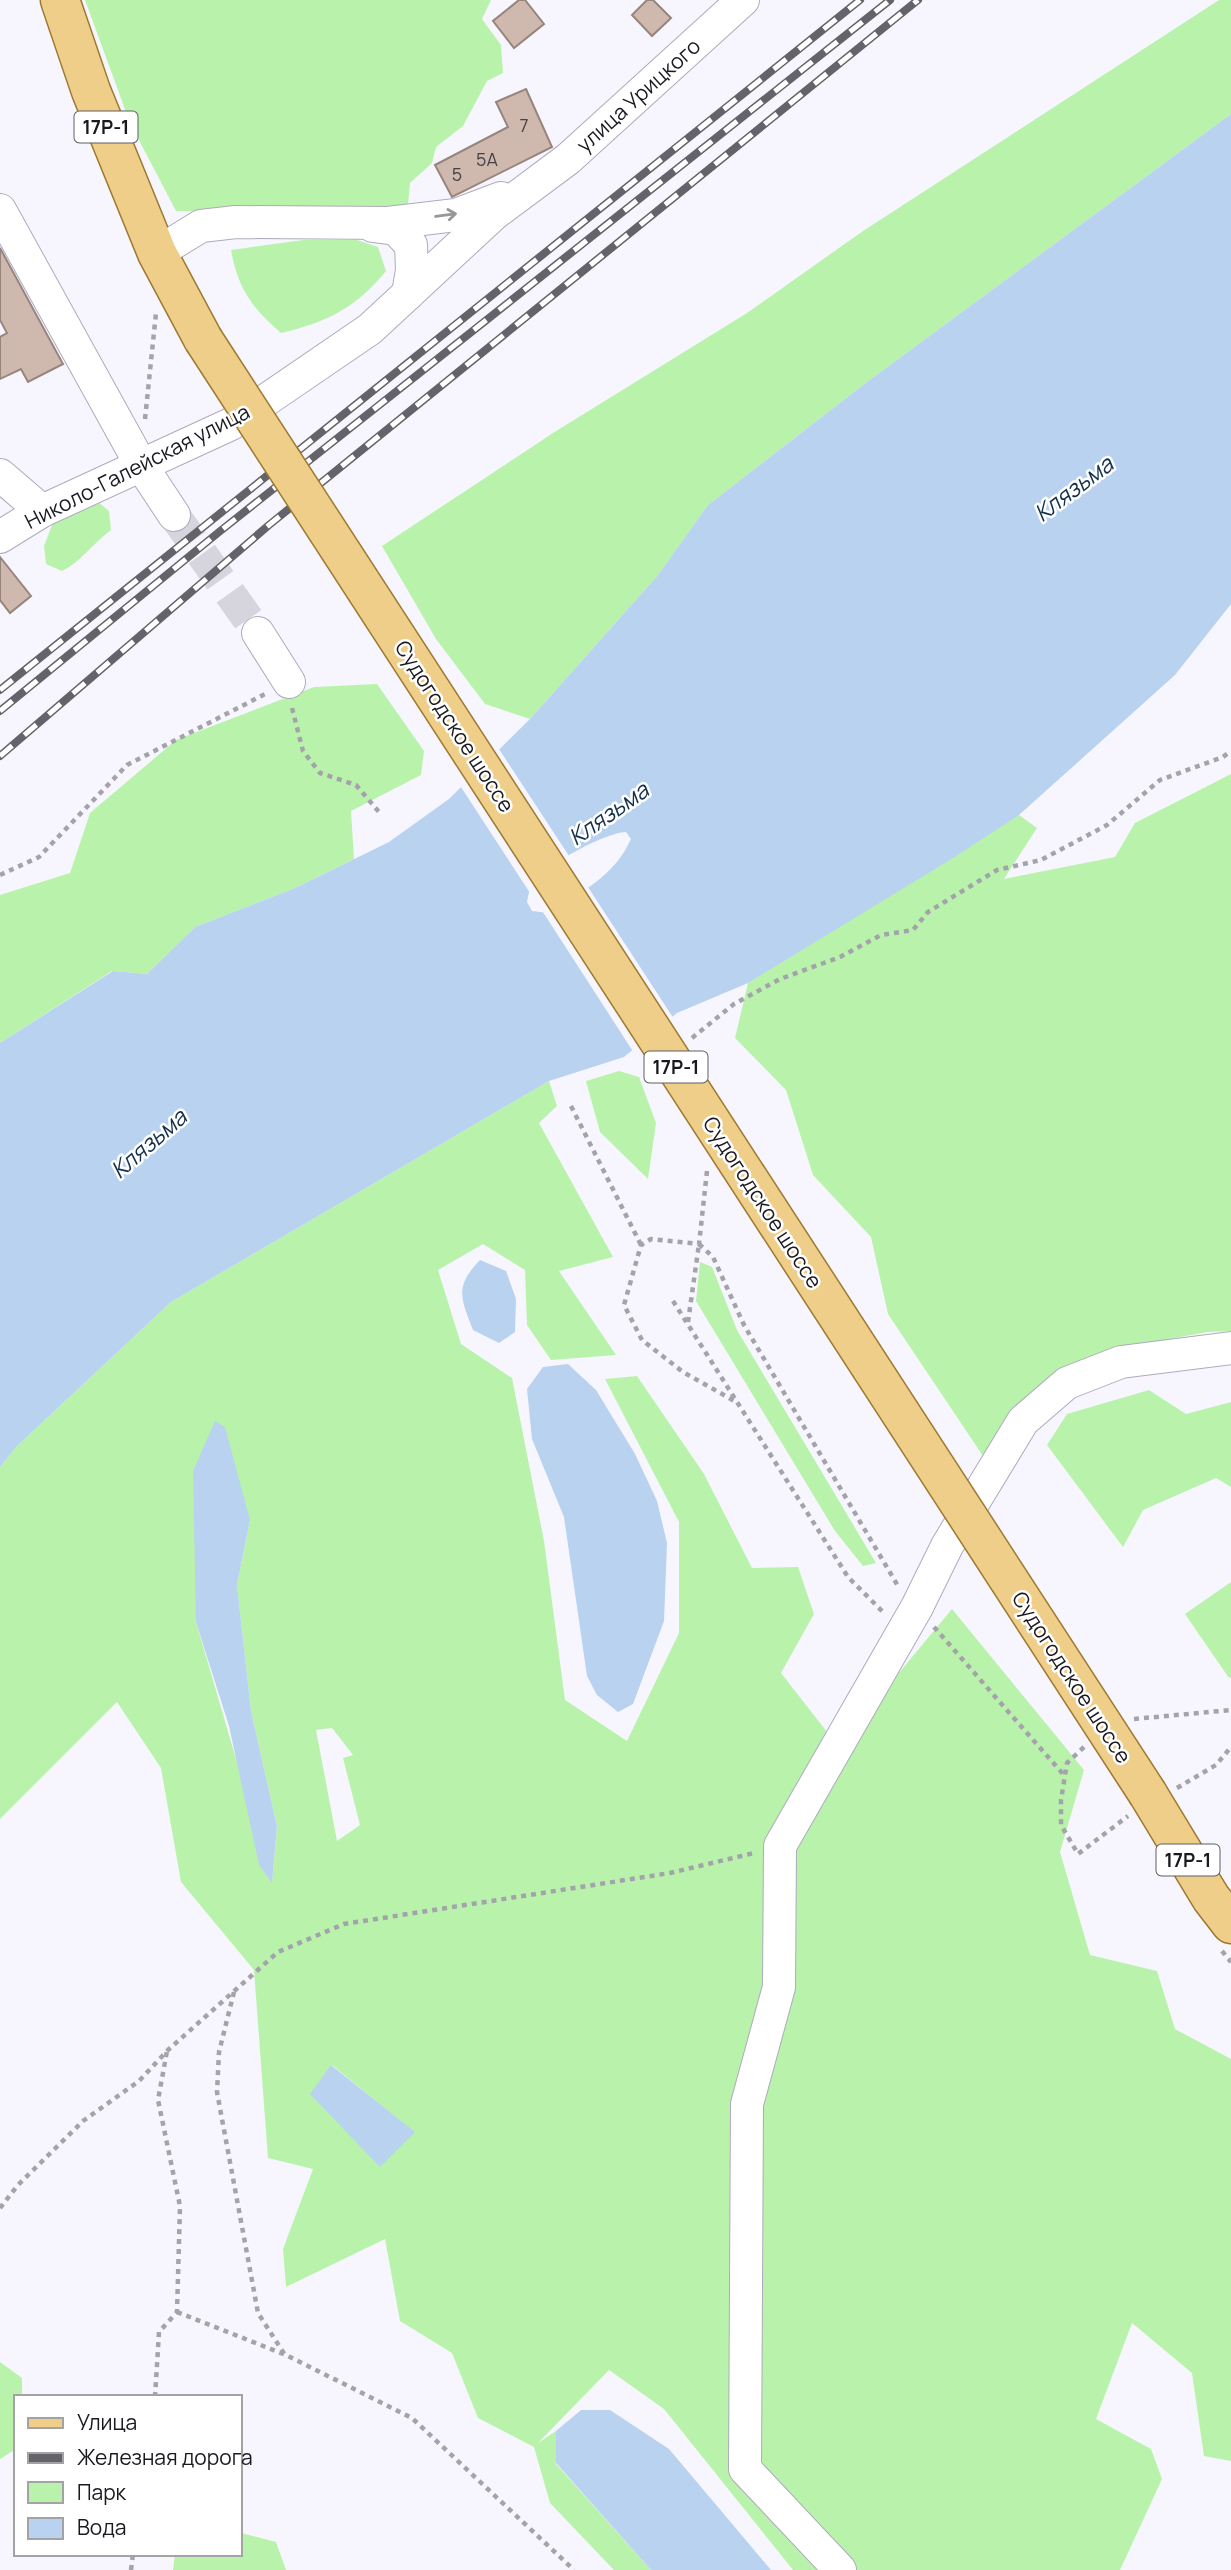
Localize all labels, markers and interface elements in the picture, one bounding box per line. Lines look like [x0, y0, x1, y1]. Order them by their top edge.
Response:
street label: улица Урицкого [570, 32, 706, 158]
road number: 17Р-1 [74, 111, 138, 142]
house number: 7 [519, 113, 529, 137]
house number: 5А [476, 147, 498, 171]
house number: 5 [452, 162, 462, 186]
one-way arrow [435, 209, 457, 222]
street label: Николо-Галейская улица [20, 397, 254, 535]
water label: Клязьма [1027, 447, 1120, 528]
street label: Судогодское шоссе [389, 635, 521, 817]
water label: Клязьма [561, 773, 656, 852]
road number: 17Р-1 [644, 1051, 708, 1082]
water label: Клязьма [103, 1100, 194, 1185]
street label: Судогодское шоссе [697, 1111, 829, 1293]
street label: Судогодское шоссе [1006, 1586, 1138, 1768]
road number: 17Р-1 [1156, 1844, 1220, 1876]
legend [14, 2395, 242, 2556]
text: Улица [77, 2408, 137, 2436]
text: Железная дорога [77, 2443, 253, 2471]
text: Парк [77, 2478, 127, 2506]
text: Вода [77, 2513, 127, 2541]

